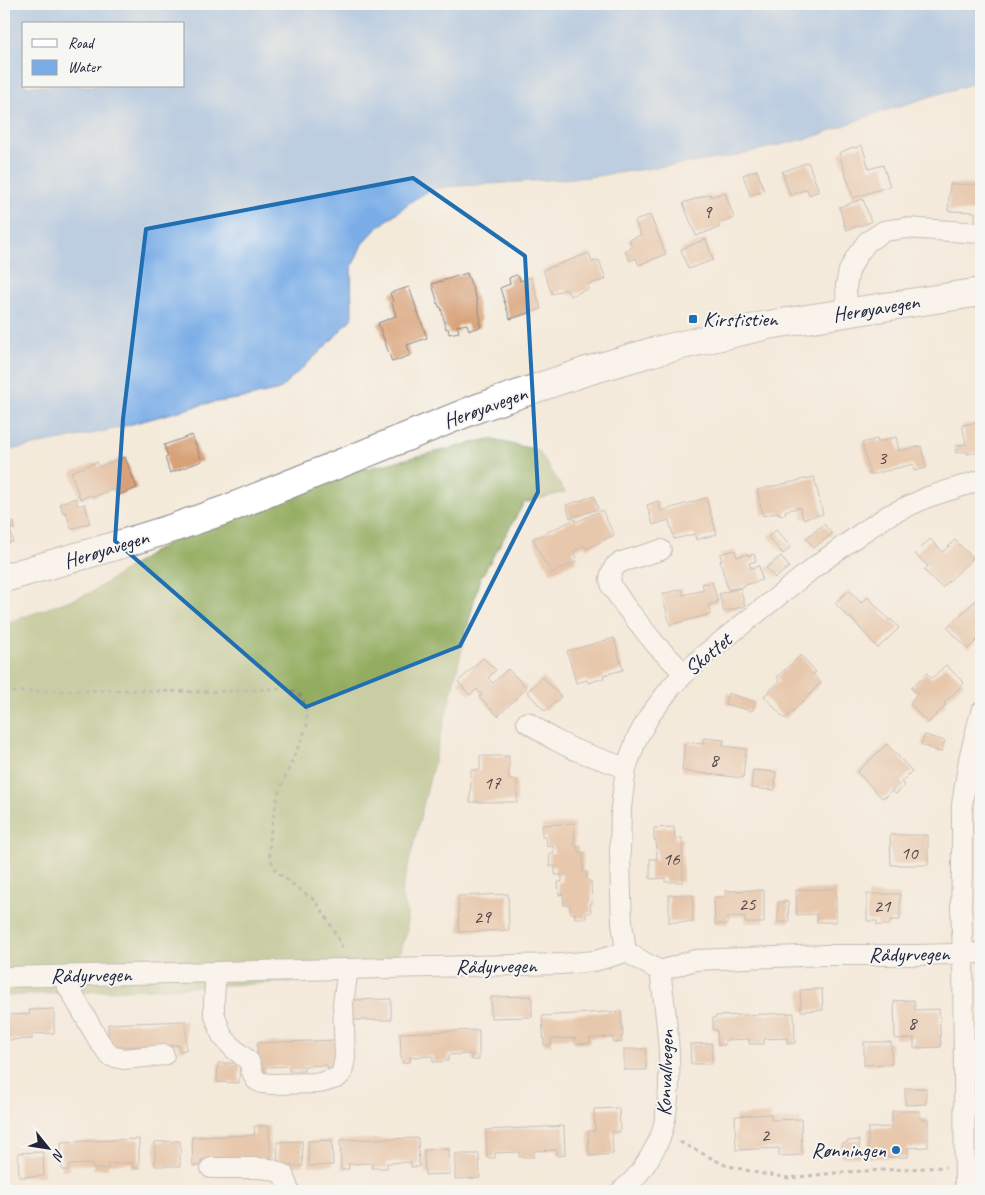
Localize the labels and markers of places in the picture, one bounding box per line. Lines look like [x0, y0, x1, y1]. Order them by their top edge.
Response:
place label: Kirstistien [703, 306, 779, 332]
marker: Kirstistien [687, 313, 699, 325]
place label: Rønningen [811, 1137, 887, 1163]
marker: Rønningen [890, 1144, 902, 1156]

